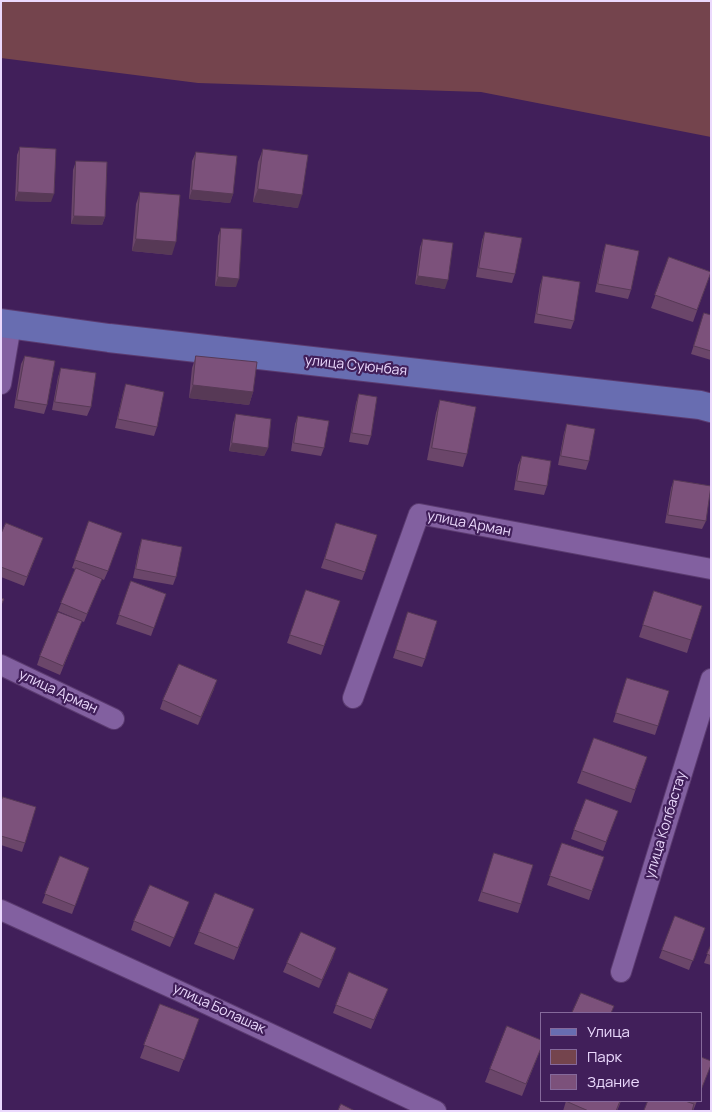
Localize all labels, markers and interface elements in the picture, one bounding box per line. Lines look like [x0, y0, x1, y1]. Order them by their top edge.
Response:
street label: улица Суюнбая [304, 352, 408, 380]
street label: улица Арман [426, 508, 512, 540]
street label: улица Арман [16, 666, 100, 718]
street label: улица Колбастау [642, 769, 690, 881]
street label: улица Болашак [170, 980, 268, 1038]
legend [540, 1012, 702, 1102]
text: Улица [587, 1021, 630, 1042]
text: Парк [587, 1046, 622, 1067]
text: Здание [587, 1071, 639, 1092]

